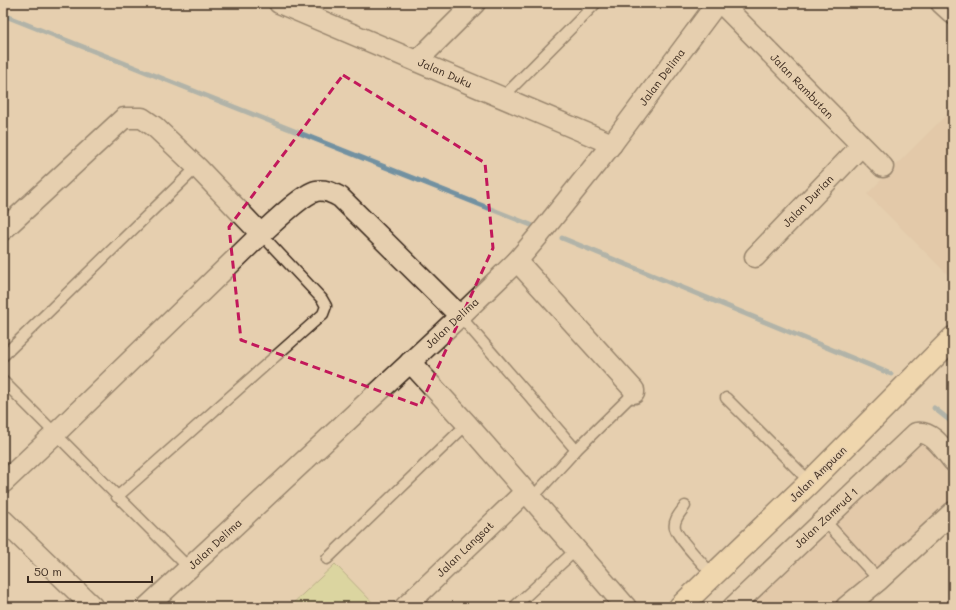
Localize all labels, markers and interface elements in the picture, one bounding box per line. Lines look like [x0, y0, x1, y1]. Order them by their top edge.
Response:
street label: Jalan Delima [635, 45, 688, 108]
street label: Jalan Rambutan [767, 50, 837, 122]
street label: Jalan Duku [416, 54, 475, 91]
street label: Jalan Durian [779, 171, 836, 230]
street label: Jalan Delima [422, 294, 482, 351]
street label: Jalan Ampuan [786, 442, 850, 505]
street label: Jalan Zamrud 1 [791, 484, 861, 551]
street label: Jalan Delima [185, 515, 245, 572]
street label: Jalan Langsat [433, 517, 497, 580]
scale bar [28, 558, 152, 584]
text: 50 m [34, 563, 62, 579]

